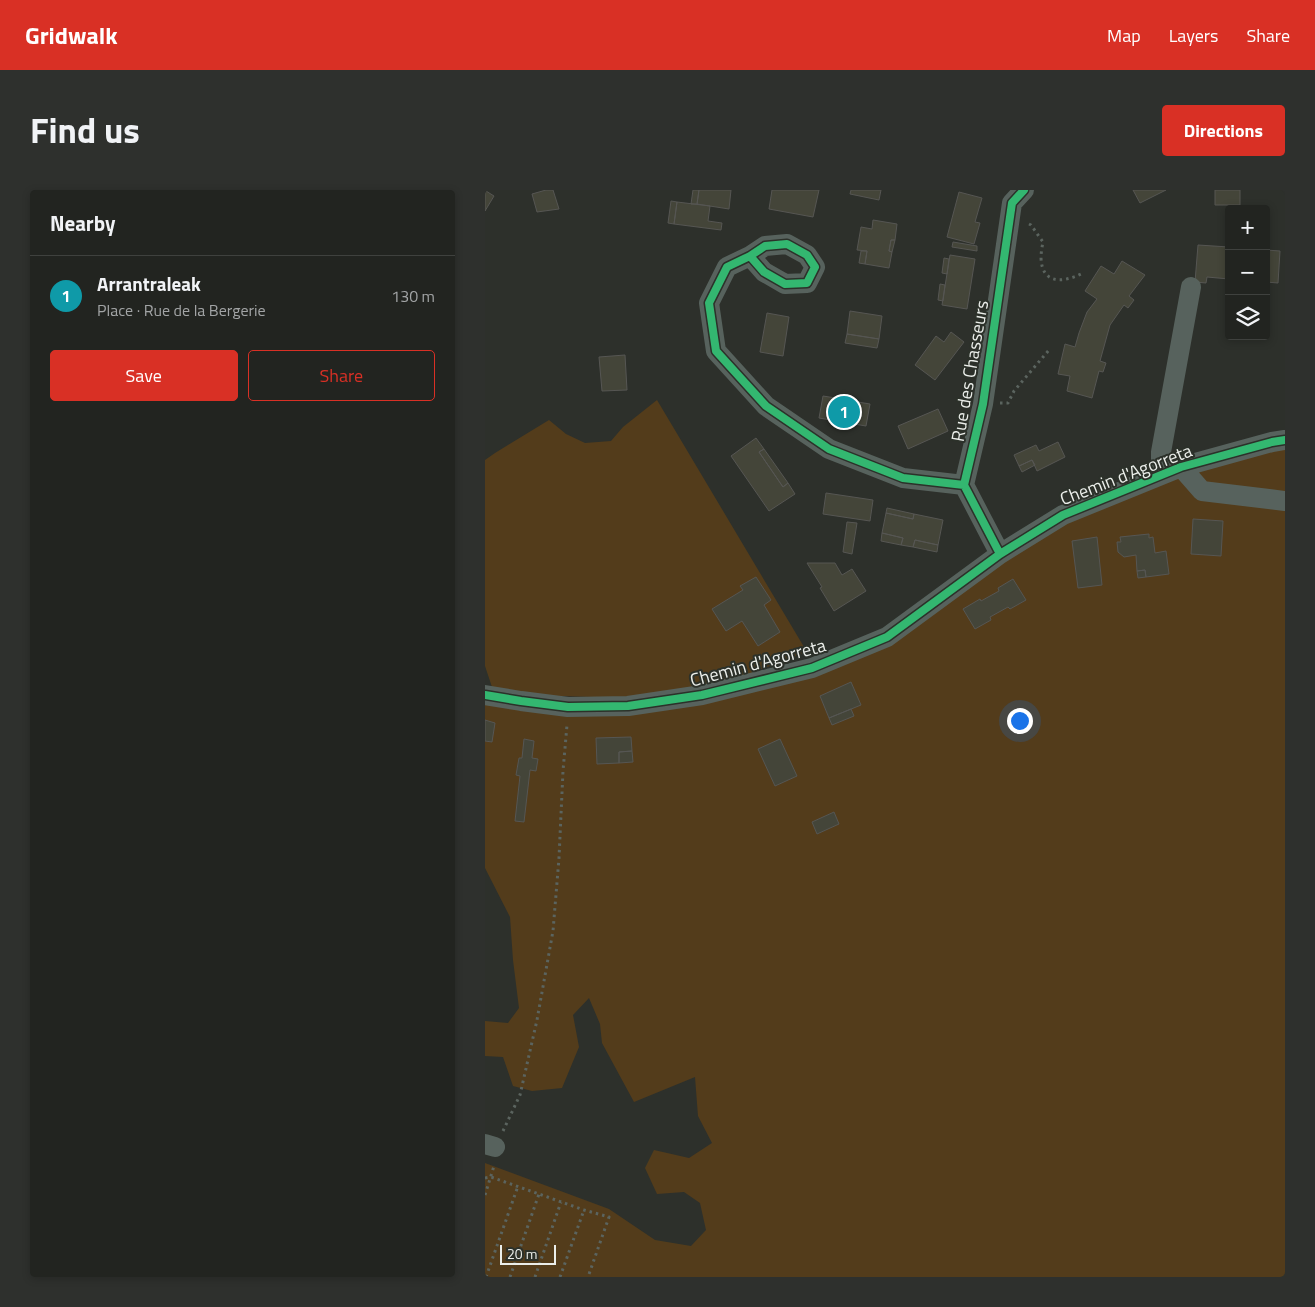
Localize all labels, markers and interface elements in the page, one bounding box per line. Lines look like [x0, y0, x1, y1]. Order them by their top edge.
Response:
text: Gridwalk [25, 17, 118, 53]
text: Map [1107, 22, 1141, 49]
text: Layers [1169, 22, 1218, 49]
text: Share [1246, 22, 1290, 49]
text: Find us [30, 103, 140, 157]
button: Directions [1162, 105, 1285, 156]
map controls [1225, 205, 1270, 340]
button: + [1225, 205, 1270, 250]
text: Nearby [50, 207, 115, 239]
button: − [1225, 250, 1270, 295]
text: Arrantraleak [97, 269, 201, 298]
text: 1 [62, 284, 70, 308]
text: 130 m [391, 284, 435, 308]
button: layers [1225, 295, 1270, 340]
text: Place · Rue de la Bergerie [97, 298, 266, 322]
street label: Rue des Chasseurs [944, 298, 995, 444]
button: Save [50, 350, 238, 401]
button: Share [248, 350, 435, 401]
pin: 1 [828, 393, 860, 431]
street label: Chemin d'Agorreta [1056, 437, 1196, 512]
street label: Chemin d'Agorreta [687, 631, 829, 694]
your location [1007, 708, 1033, 734]
scale bar [500, 1242, 556, 1265]
text: 20 m [507, 1243, 537, 1264]

